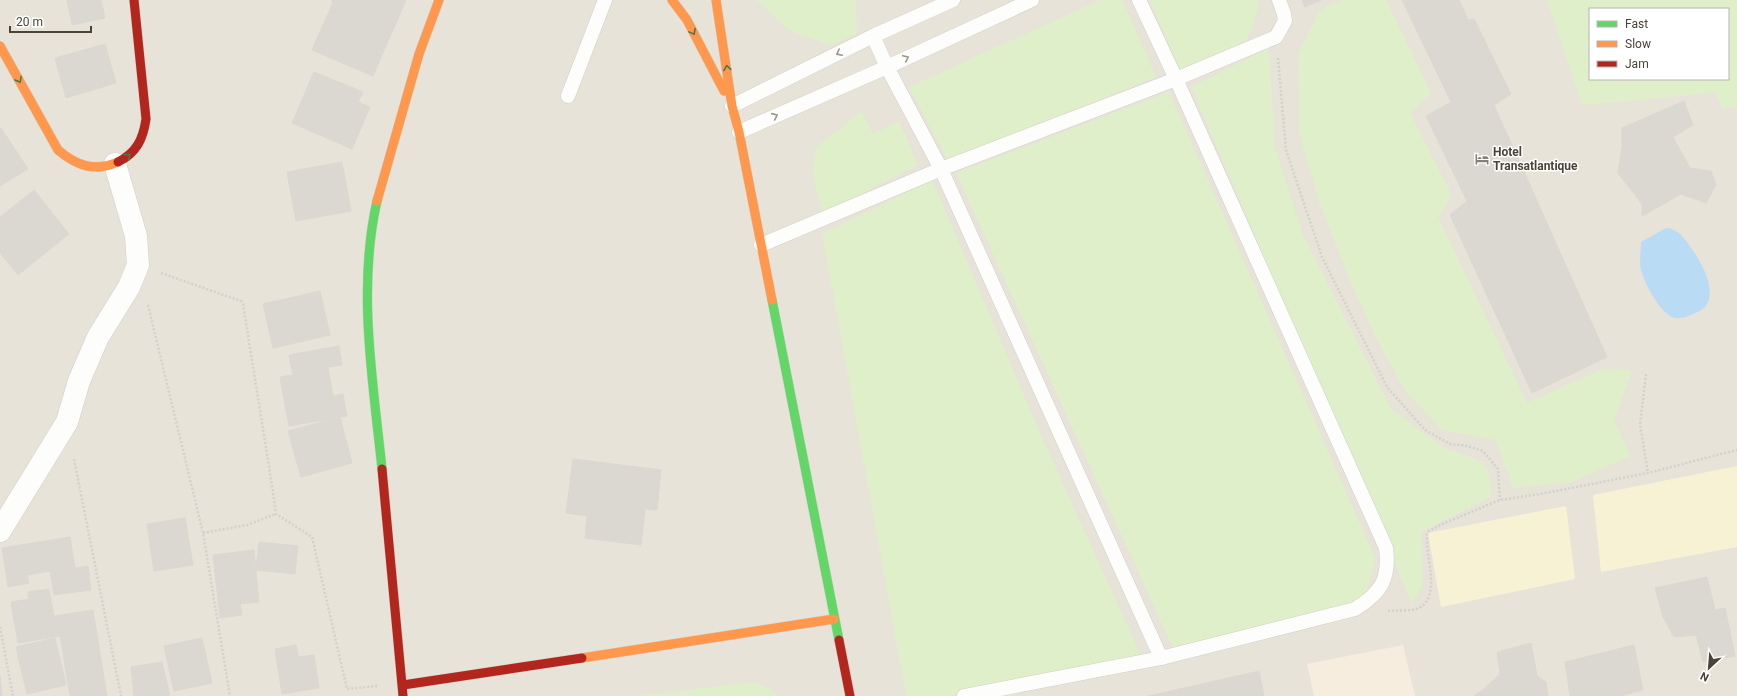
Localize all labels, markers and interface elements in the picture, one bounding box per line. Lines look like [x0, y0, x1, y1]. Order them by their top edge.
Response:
scale bar [10, 8, 91, 34]
legend [1589, 8, 1729, 80]
text: 20 m [16, 15, 43, 29]
text: Fast [1625, 17, 1648, 31]
one-way arrow [689, 28, 696, 36]
text: Slow [1625, 37, 1651, 51]
one-way arrow [835, 48, 843, 56]
one-way arrow [902, 55, 910, 63]
text: Jam [1625, 57, 1649, 71]
one-way arrow [723, 65, 732, 71]
one-way arrow [14, 76, 22, 84]
one-way arrow [770, 113, 778, 121]
place label: Hotel Transatlantique [1493, 145, 1578, 173]
hotel icon: Hotel Transatlantique [1474, 151, 1490, 167]
one-way arrow [123, 153, 130, 160]
north arrow [1689, 648, 1729, 688]
text: N [1698, 669, 1711, 684]

